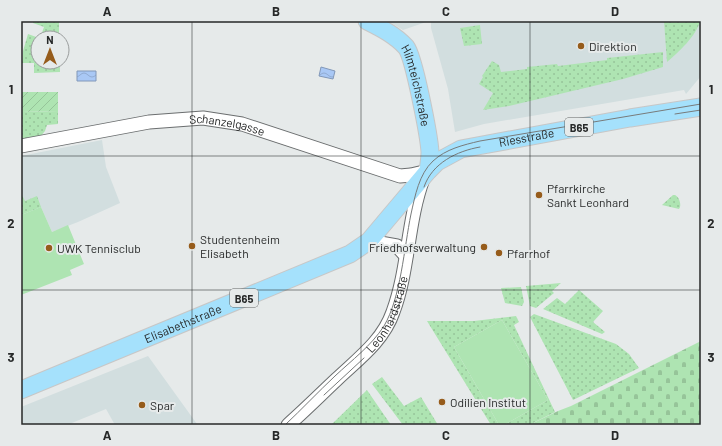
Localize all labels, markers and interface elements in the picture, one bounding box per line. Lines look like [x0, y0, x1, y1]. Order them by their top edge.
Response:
text: A [103, 3, 112, 19]
text: B [272, 3, 280, 19]
text: C [442, 3, 450, 19]
text: D [611, 3, 619, 19]
north arrow [30, 30, 70, 70]
text: N [46, 33, 54, 46]
place label: Direktion [589, 39, 637, 53]
marker: Direktion [576, 41, 586, 51]
street label: Hilmteichstraße [399, 42, 433, 127]
text: 1 [9, 81, 13, 97]
text: 1 [709, 81, 713, 97]
street label: Schanzelgasse [189, 111, 267, 138]
road number: B65 [565, 118, 593, 136]
street label: Riesstraße [497, 125, 555, 149]
place label: Pfarrkirche Sankt Leonhard [547, 181, 629, 209]
marker: Pfarrkirche Sankt Leonhard [534, 190, 544, 200]
text: 2 [7, 215, 15, 231]
text: 2 [707, 215, 715, 231]
place label: Studentenheim Elisabeth [200, 232, 280, 260]
place label: Friedhofsverwaltung [369, 240, 476, 254]
place label: UWK Tennisclub [57, 241, 141, 255]
marker: Studentenheim Elisabeth [187, 241, 197, 251]
marker: Friedhofsverwaltung [479, 242, 489, 252]
marker: UWK Tennisclub [44, 243, 54, 253]
place label: Pfarrhof [507, 246, 550, 260]
marker: Pfarrhof [494, 248, 504, 258]
street label: Leonhardstraße [363, 275, 410, 355]
road number: B65 [230, 289, 258, 307]
street label: Elisabethstraße [142, 301, 223, 345]
text: 3 [7, 349, 15, 365]
text: 3 [707, 349, 715, 365]
place label: Odilien Institut [450, 395, 526, 409]
marker: Odilien Institut [437, 397, 447, 407]
place label: Spar [150, 398, 175, 412]
marker: Spar [137, 400, 147, 410]
text: A [103, 427, 112, 443]
text: B [272, 427, 280, 443]
text: C [442, 427, 450, 443]
text: D [611, 427, 619, 443]

